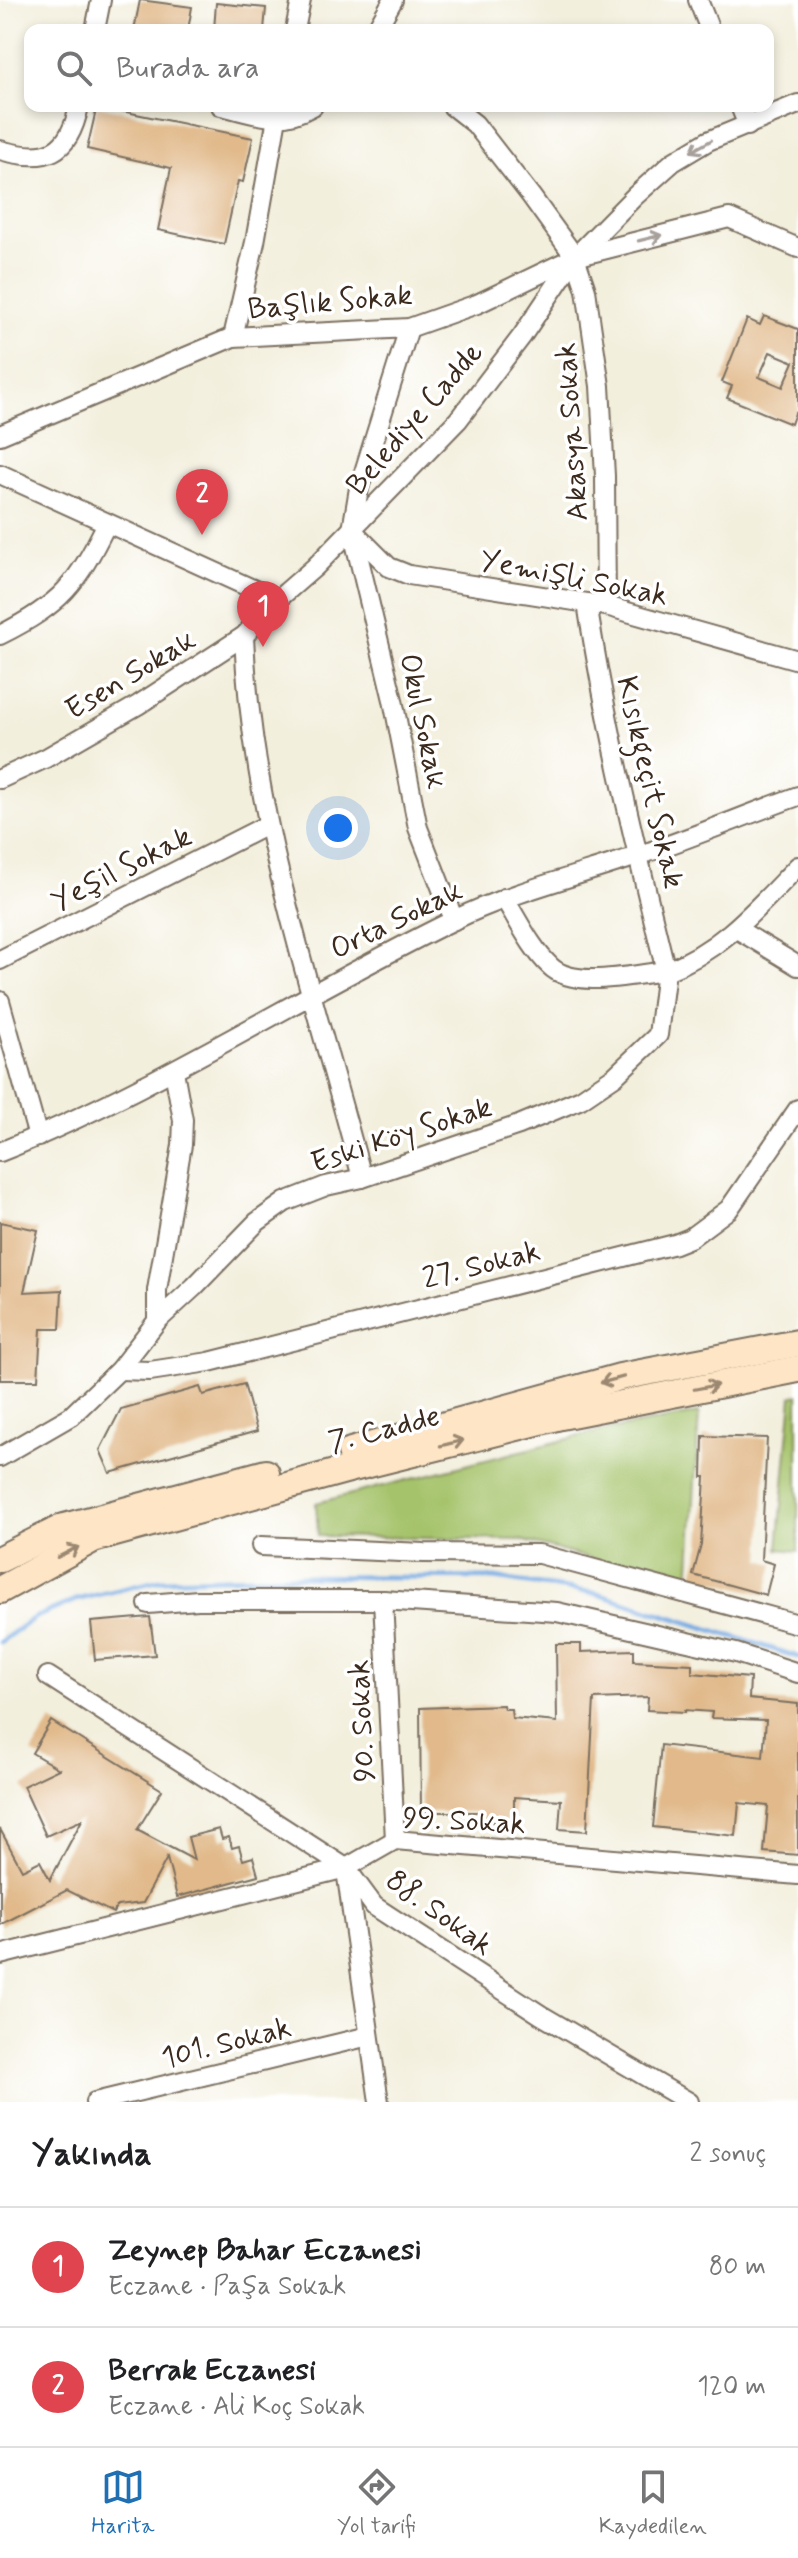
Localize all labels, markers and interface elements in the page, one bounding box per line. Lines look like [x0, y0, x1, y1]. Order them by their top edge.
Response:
search box [24, 24, 774, 112]
icon: search [52, 46, 96, 90]
text: Burada ara [116, 49, 259, 88]
one-way arrow [689, 138, 713, 154]
one-way arrow [637, 229, 663, 244]
street label: Başlık Sokak [246, 276, 414, 329]
street label: Belediye Cadde [338, 334, 492, 504]
street label: Akasya Sokak [547, 341, 598, 522]
pin: 2 [176, 469, 228, 535]
street label: Yemişli Sokak [477, 541, 671, 616]
pin: 1 [237, 581, 289, 647]
street label: Esen Sokak [58, 621, 203, 729]
street label: Okul Sokak [389, 650, 456, 793]
street label: Kısıkgeçit Sokak [603, 672, 693, 893]
your location [318, 808, 358, 848]
street label: Yeşil Sokak [45, 817, 198, 921]
street label: Orta Sokak [324, 872, 469, 969]
street label: Eski Köy Sokak [306, 1088, 497, 1183]
street label: 27. Sokak [418, 1232, 544, 1299]
one-way arrow [599, 1373, 625, 1388]
one-way arrow [693, 1378, 718, 1393]
street label: 7. Cadde [325, 1397, 444, 1462]
one-way arrow [439, 1435, 465, 1450]
one-way arrow [56, 1543, 79, 1559]
street label: 90. Sokak [340, 1659, 385, 1783]
street label: 99. Sokak [402, 1799, 526, 1844]
street label: 88. Sokak [378, 1861, 501, 1965]
street label: 101. Sokak [157, 2008, 295, 2078]
text: Yakında [32, 2132, 152, 2177]
text: 2 sonuç [689, 2137, 766, 2171]
text: Zeynep Bahar Eczanesi [108, 2231, 421, 2270]
text: 1 [52, 2250, 64, 2284]
text: 80 m [709, 2250, 766, 2284]
text: Eczane · Paşa Sokak [108, 2270, 346, 2304]
text: Berrak Eczanesi [108, 2351, 316, 2390]
text: 2 [52, 2370, 64, 2404]
text: 120 m [697, 2370, 766, 2404]
text: Eczane · Ali Koç Sokak [108, 2390, 365, 2424]
tab: Harita [91, 2465, 154, 2541]
tab: Yol tarifi [337, 2465, 416, 2541]
tab: Kaydedilen [599, 2465, 707, 2541]

